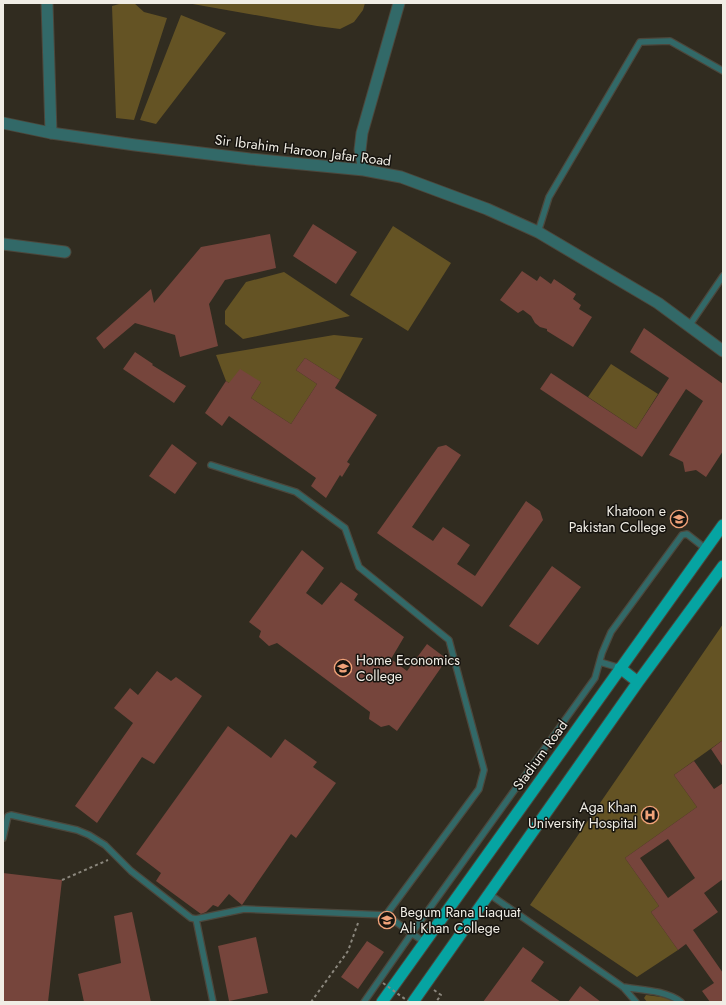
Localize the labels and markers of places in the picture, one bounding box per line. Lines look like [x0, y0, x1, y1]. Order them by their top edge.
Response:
place label: Khatoon e Pakistan College [569, 501, 666, 537]
school or university icon: Khatoon e Pakistan College [669, 509, 689, 529]
place label: Home Economics College [356, 650, 460, 686]
school or university icon: Home Economics College [333, 658, 353, 678]
place label: Aga Khan University Hospital [528, 797, 637, 833]
hospital icon: Aga Khan University Hospital [640, 805, 660, 825]
place label: Begum Rana Liaquat Ali Khan College [400, 902, 521, 938]
school or university icon: Begum Rana Liaquat Ali Khan College [377, 910, 397, 930]

